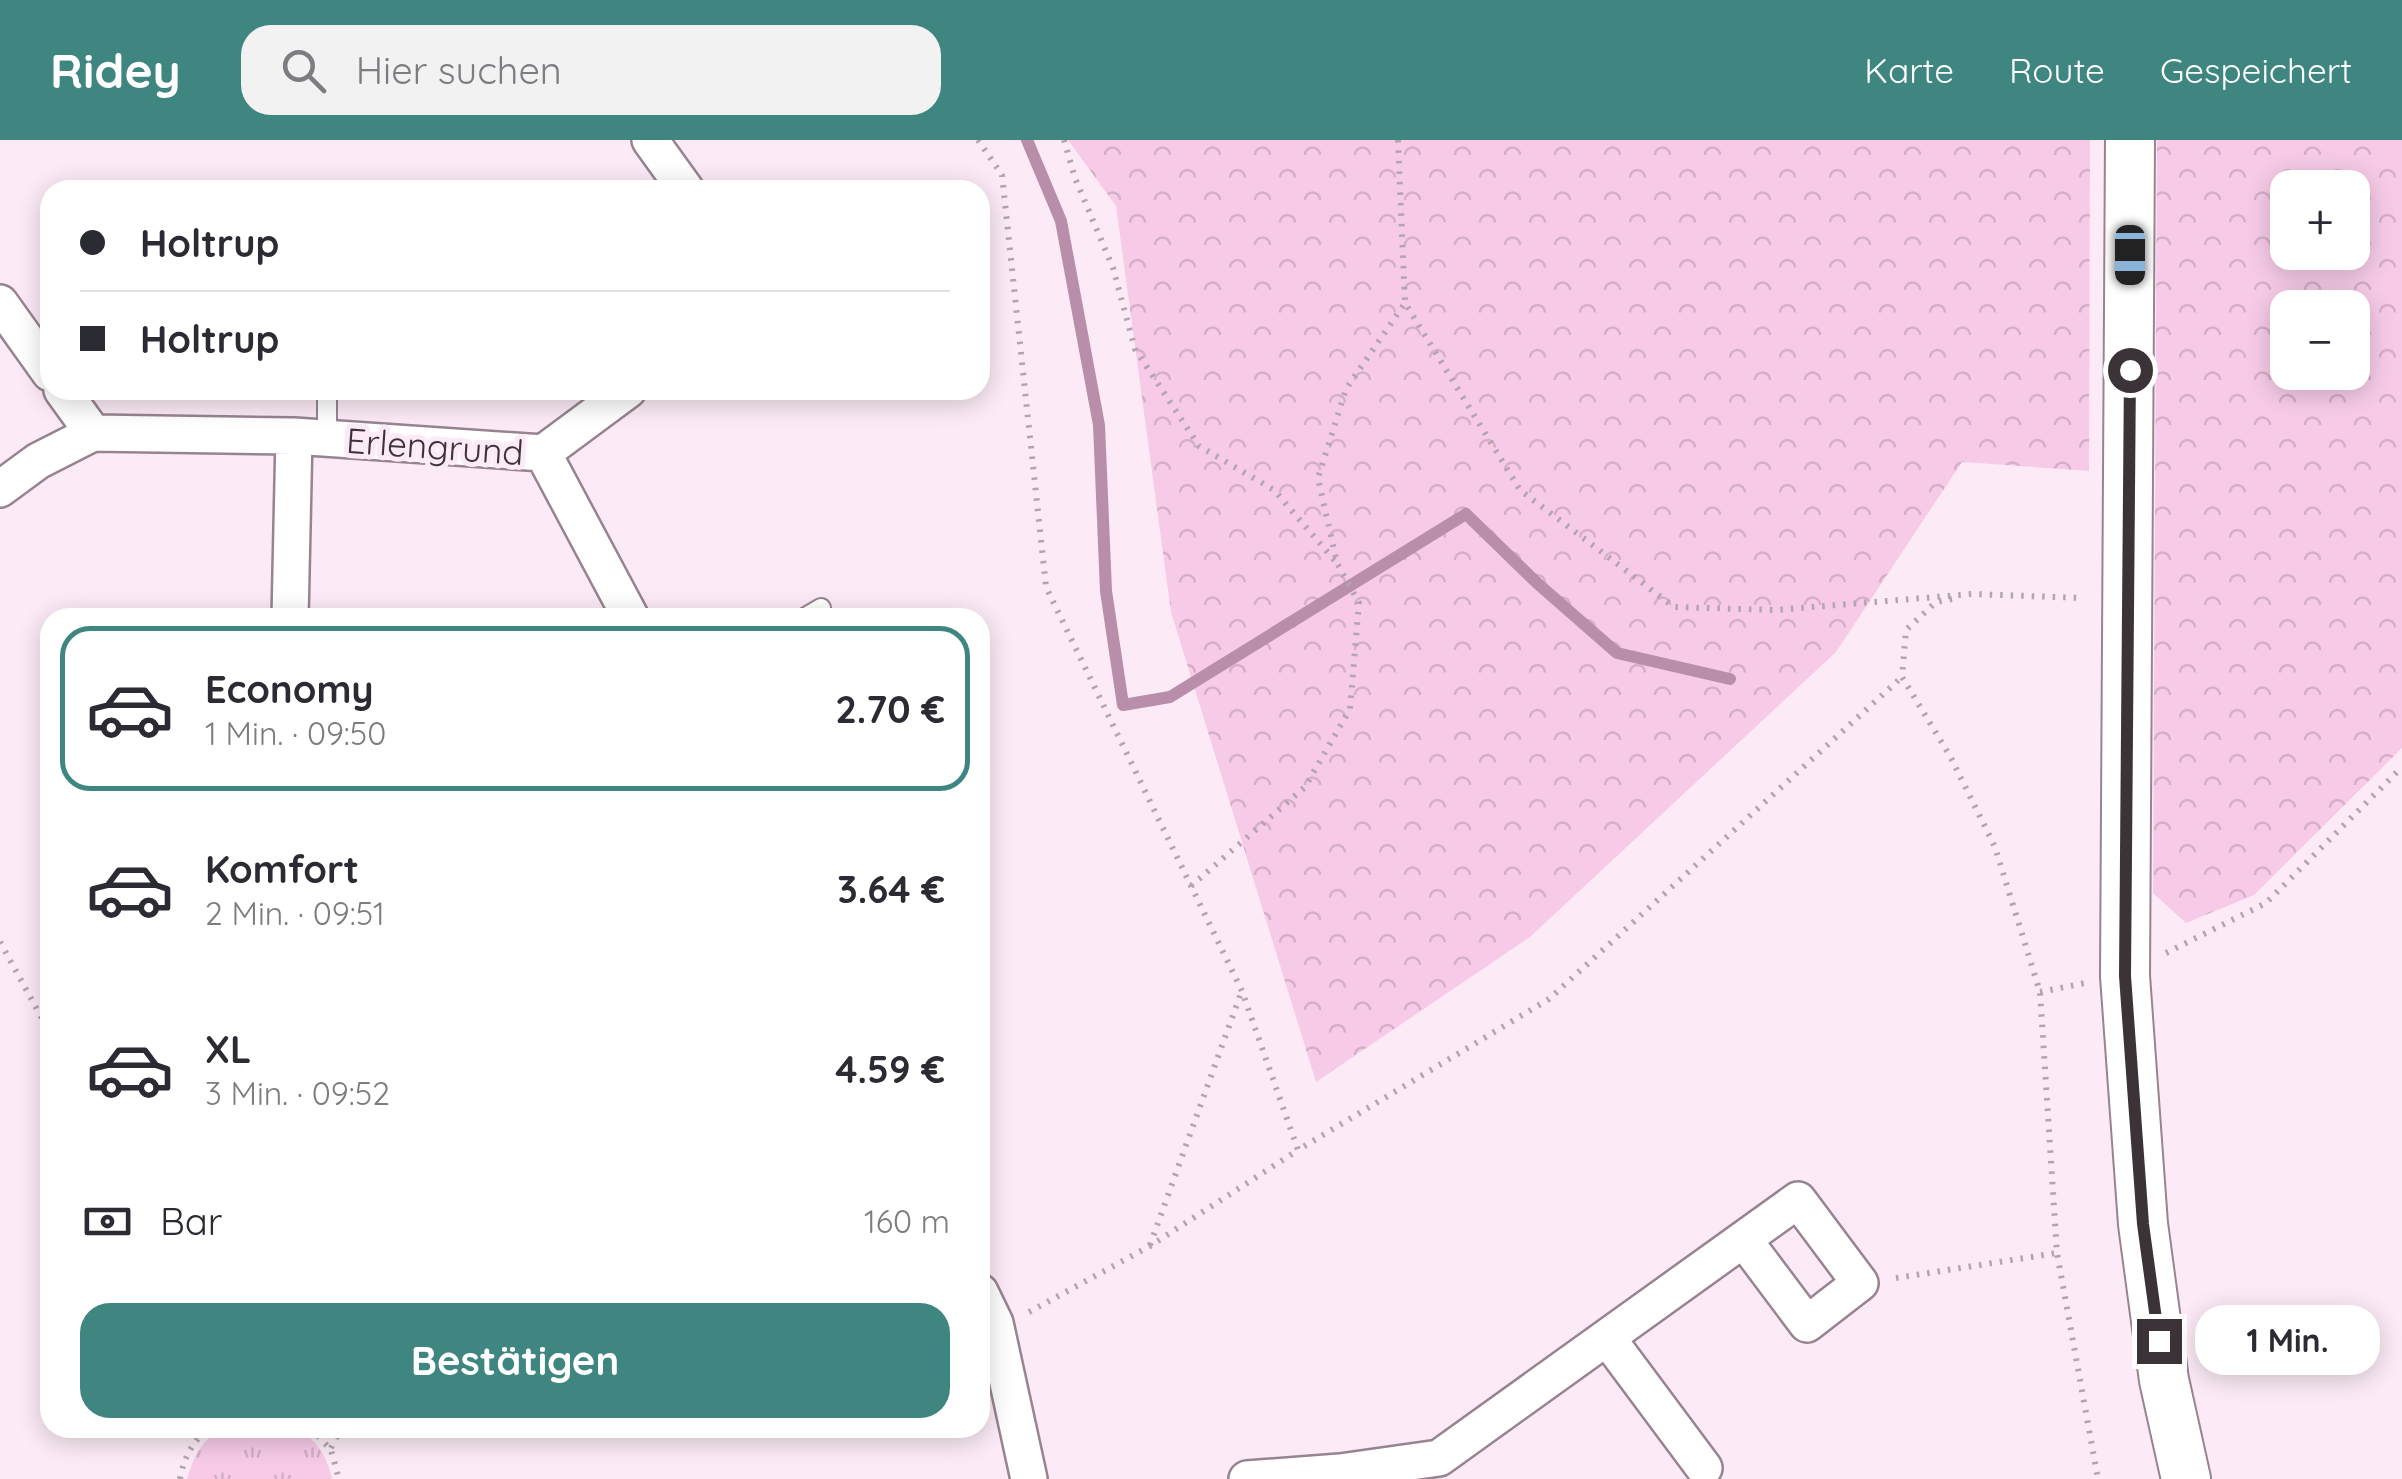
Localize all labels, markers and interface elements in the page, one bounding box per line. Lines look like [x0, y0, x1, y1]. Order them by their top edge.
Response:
search box [241, 25, 941, 115]
text: Ridey [50, 40, 181, 100]
icon: search [276, 43, 331, 98]
text: Hier suchen [356, 46, 562, 94]
text: Karte [1864, 48, 1954, 92]
text: Route [2009, 48, 2105, 92]
text: Gespeichert [2160, 48, 2352, 92]
map controls [2270, 170, 2370, 390]
button: + [2270, 170, 2370, 270]
text: Holtrup [140, 219, 279, 267]
car [2115, 225, 2145, 285]
button: − [2270, 290, 2370, 390]
text: Holtrup [140, 315, 279, 363]
route start [2108, 348, 2153, 393]
street label: Erlengrund [345, 418, 525, 474]
icon: car [85, 664, 175, 754]
text: Economy [205, 665, 374, 713]
text: 2.70 € [835, 685, 945, 733]
text: 1 Min. · 09:50 [205, 713, 386, 753]
icon: car [85, 844, 175, 934]
text: Komfort [205, 845, 359, 893]
text: 3.64 € [837, 865, 945, 913]
text: 2 Min. · 09:51 [205, 893, 385, 933]
icon: car [85, 1024, 175, 1114]
text: XL [205, 1025, 251, 1073]
text: 4.59 € [835, 1045, 945, 1093]
text: 3 Min. · 09:52 [205, 1073, 390, 1113]
icon: cash [80, 1194, 135, 1249]
text: Bar [160, 1197, 222, 1245]
text: 160 m [864, 1201, 950, 1241]
button: Bestätigen [80, 1303, 950, 1418]
callout: 1 Min. [2194, 1306, 2379, 1376]
route end [2137, 1319, 2182, 1364]
text: 1 Min. [2246, 1320, 2329, 1360]

